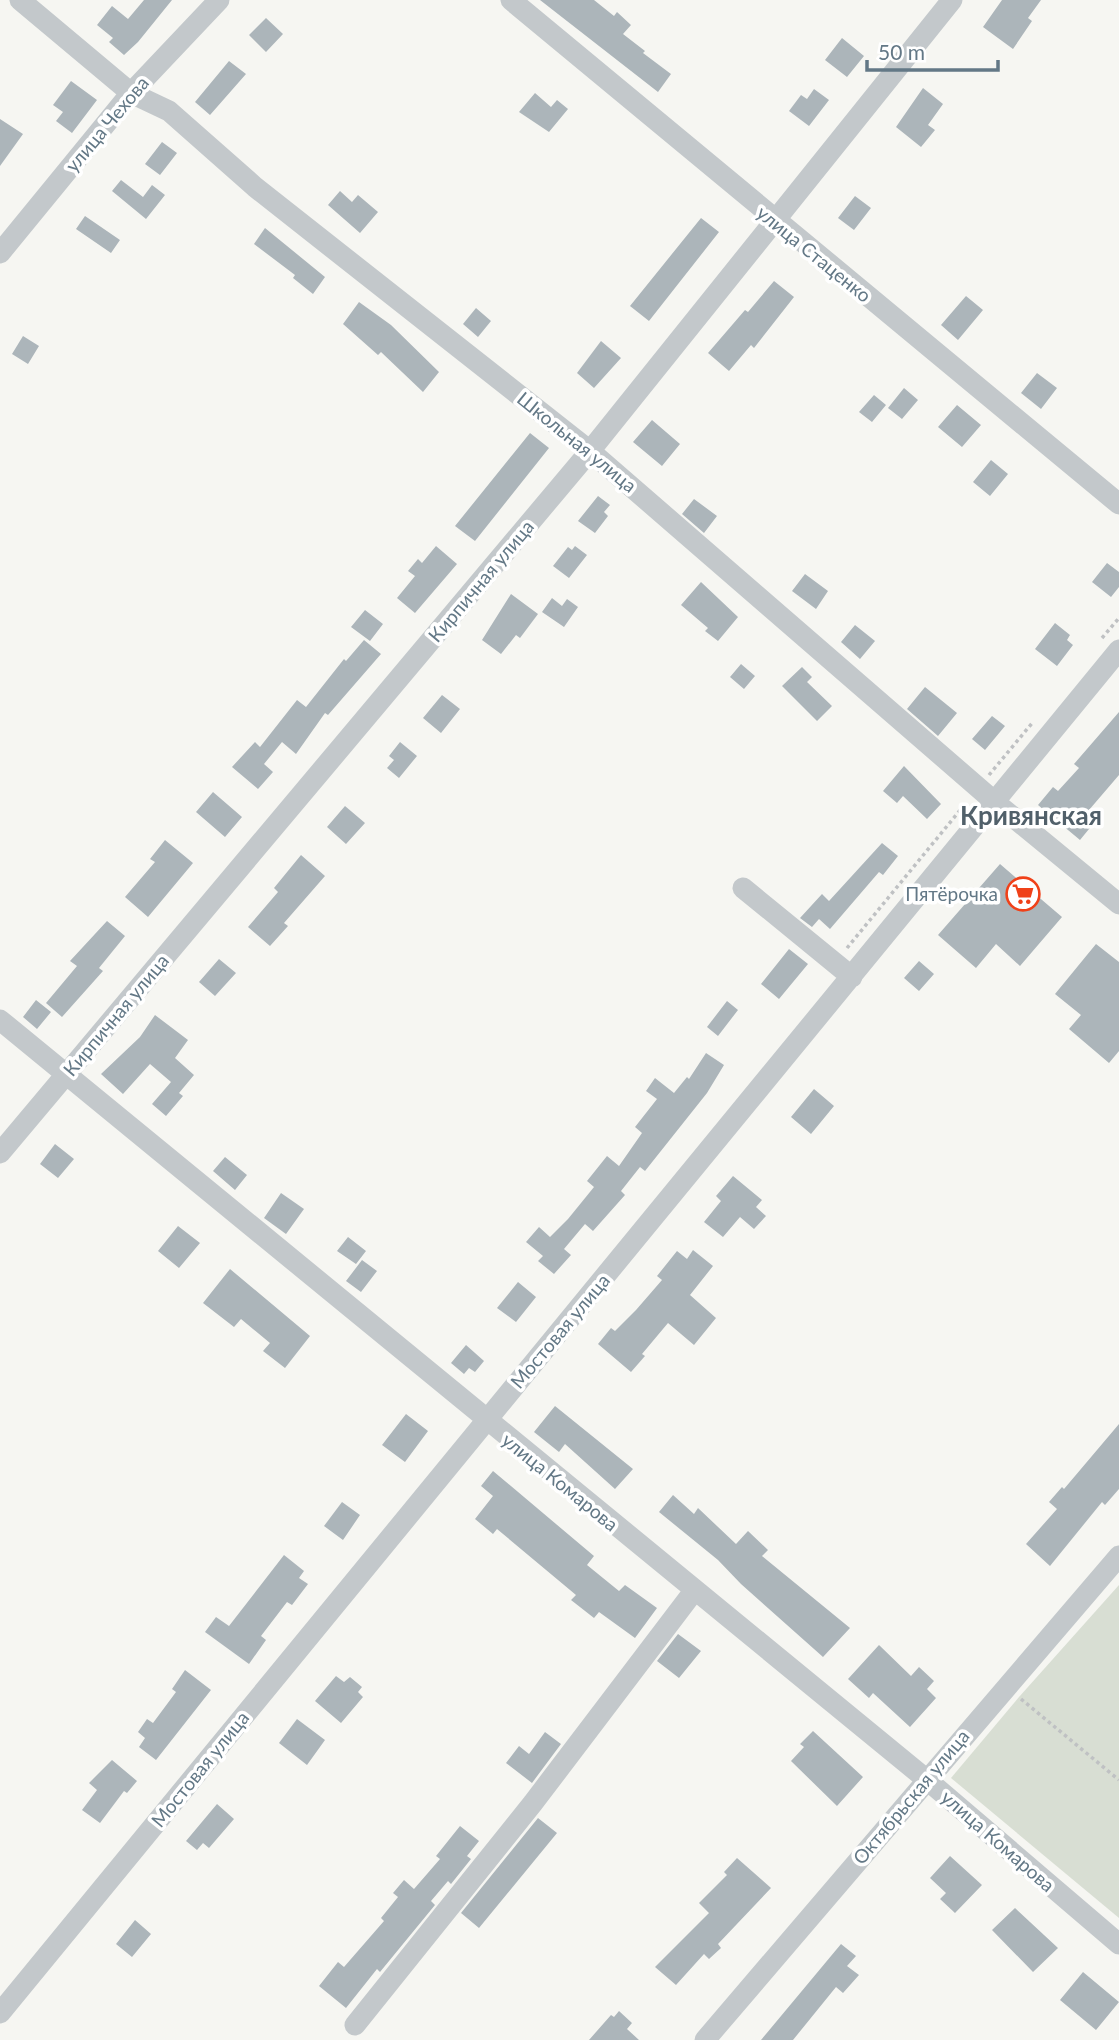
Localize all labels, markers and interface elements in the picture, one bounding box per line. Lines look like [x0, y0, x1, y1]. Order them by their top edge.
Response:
scale bar [867, 28, 998, 72]
text: 50 m [878, 39, 925, 64]
street label: улица Чехова [60, 71, 153, 176]
street label: улица Стаценко [753, 201, 876, 307]
street label: Школьная улица [513, 386, 642, 497]
street label: Кирпичная улица [423, 515, 538, 646]
district label: Кривянская [960, 799, 1102, 831]
supermarket icon: Пятёрочка [1004, 875, 1042, 913]
place label: Пятёрочка [905, 882, 998, 905]
street label: Кирпичная улица [58, 949, 173, 1080]
street label: Мостовая улица [505, 1269, 614, 1393]
street label: улица Комарова [498, 1428, 623, 1535]
street label: Мостовая улица [146, 1706, 253, 1831]
street label: Октябрьская улица [848, 1725, 974, 1869]
street label: улица Комарова [937, 1785, 1060, 1896]

